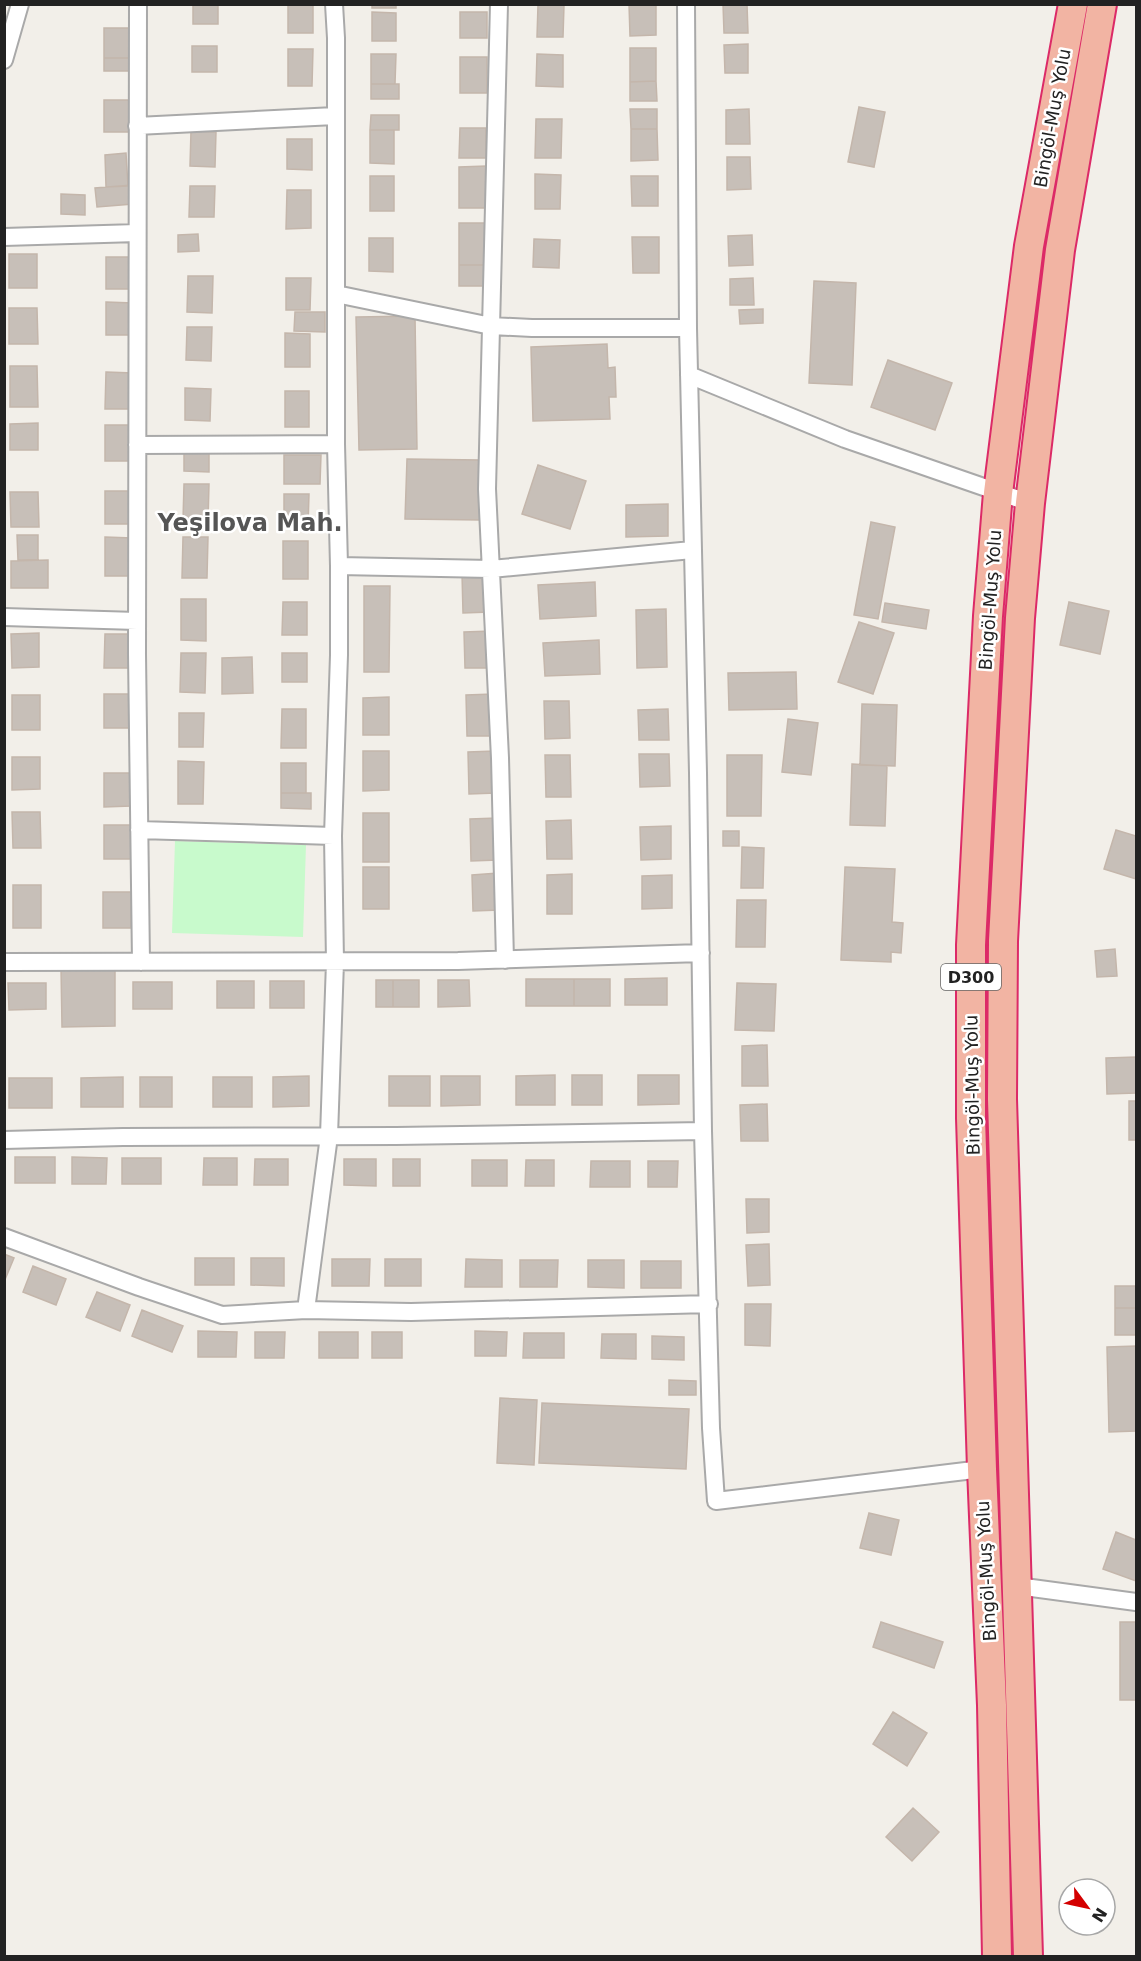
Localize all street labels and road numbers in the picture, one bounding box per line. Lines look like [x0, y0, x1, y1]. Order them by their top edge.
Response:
street label: Bingöl-Muş Yolu [1029, 47, 1075, 189]
street label: Bingöl-Muş Yolu [975, 529, 1005, 671]
road number: D300 [941, 964, 1001, 990]
street label: Bingöl-Muş Yolu [960, 1014, 984, 1156]
street label: Bingöl-Muş Yolu [972, 1500, 1000, 1642]

